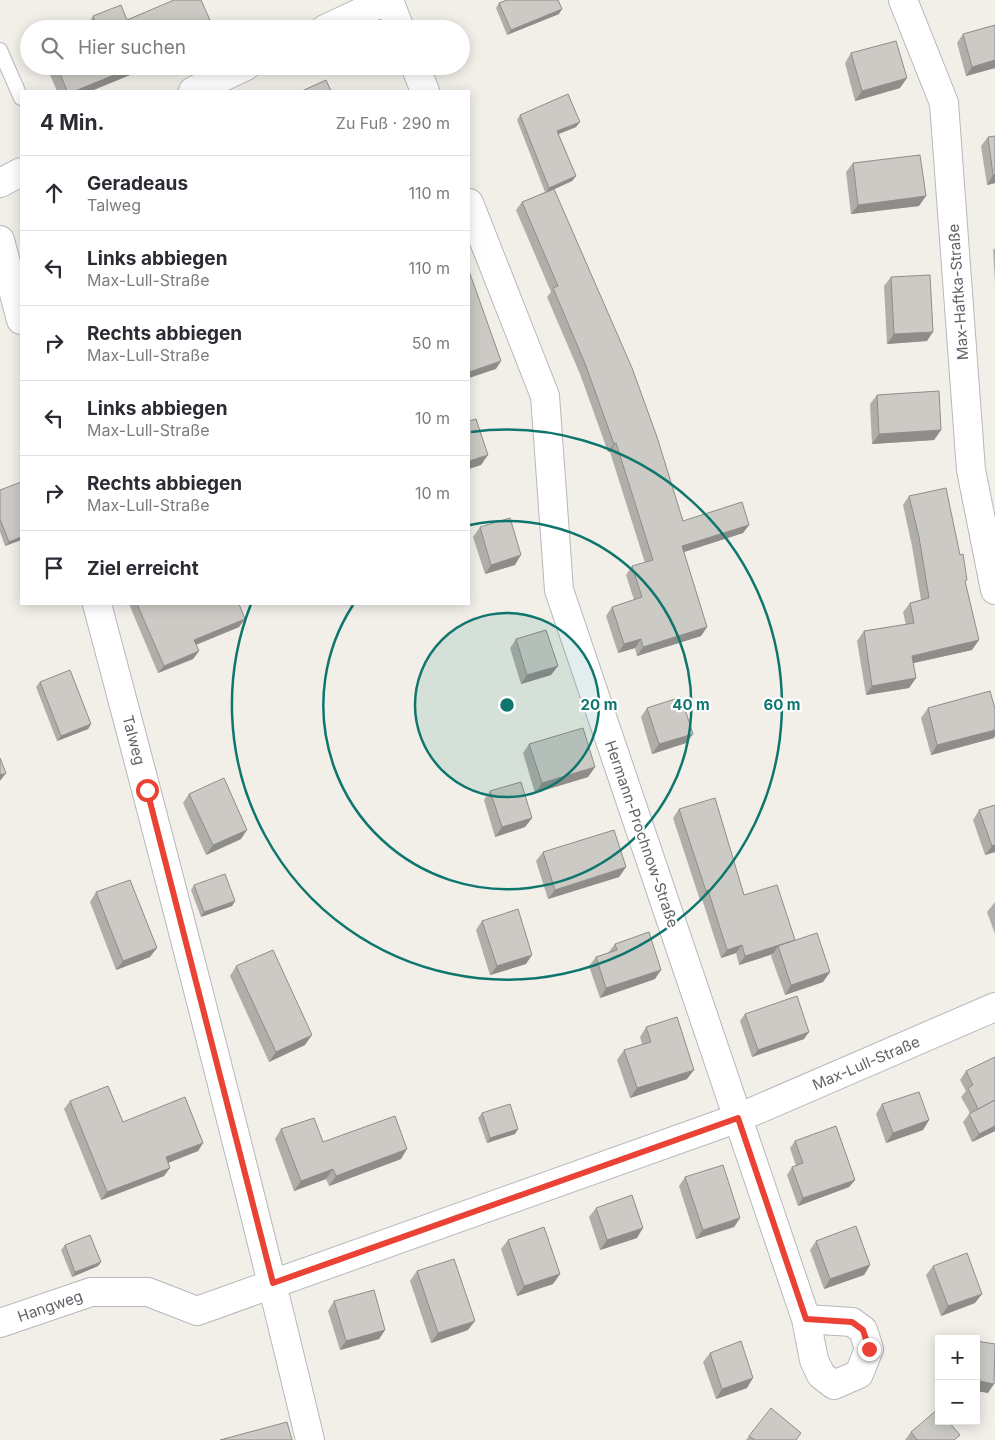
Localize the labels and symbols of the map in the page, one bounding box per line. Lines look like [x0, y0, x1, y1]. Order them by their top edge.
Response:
street label: Max-Haftka-Straße [944, 223, 972, 361]
text: 20 m [581, 695, 617, 714]
text: 40 m [672, 695, 710, 714]
text: 60 m [763, 695, 801, 714]
centre of rings [498, 696, 516, 714]
street label: Talweg [118, 713, 150, 767]
street label: Hermann-Prochnow-Straße [601, 738, 683, 930]
route start [136, 779, 159, 802]
street label: Max-Lull-Straße [809, 1032, 923, 1094]
street label: Hangweg [15, 1286, 85, 1326]
route end [858, 1338, 881, 1361]

